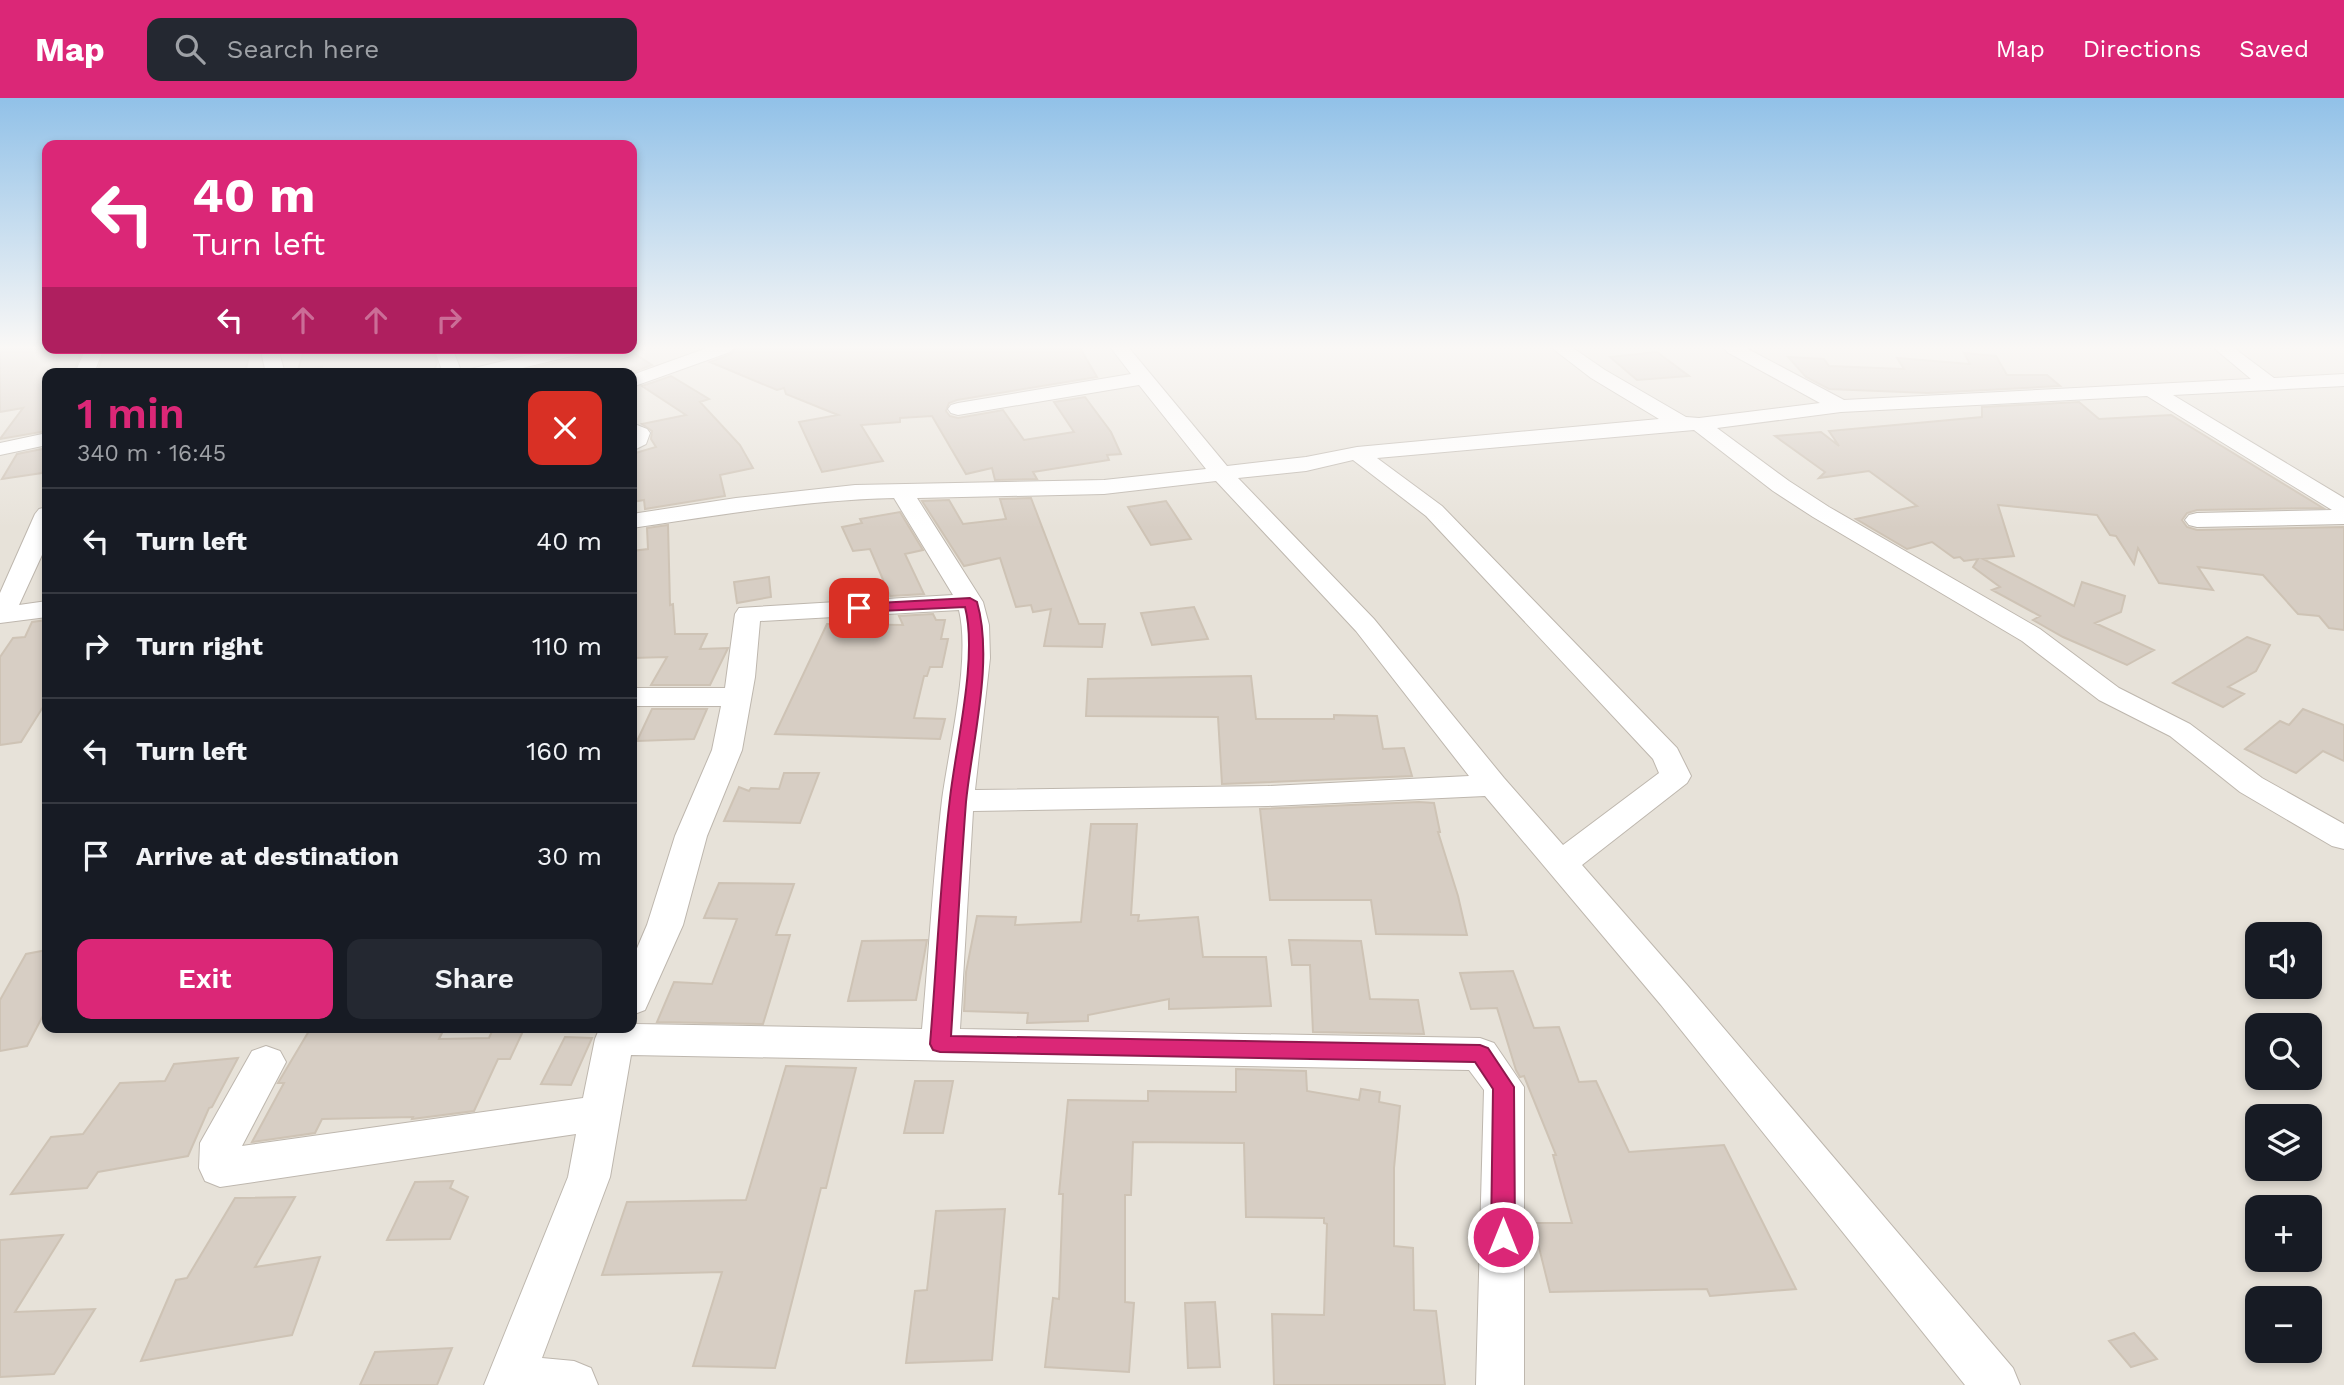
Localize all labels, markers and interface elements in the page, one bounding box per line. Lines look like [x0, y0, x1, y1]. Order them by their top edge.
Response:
search box [147, 18, 637, 81]
text: Map [35, 30, 105, 69]
icon: search [171, 30, 209, 68]
text: Search here [227, 34, 379, 64]
text: Map [1996, 35, 2045, 63]
text: Directions [2083, 35, 2201, 63]
text: Saved [2239, 35, 2309, 63]
text: 40 m [192, 166, 315, 224]
icon: left [77, 168, 168, 259]
text: Turn left [192, 225, 325, 263]
icon: left [211, 301, 249, 339]
icon: ahead [284, 301, 322, 339]
icon: ahead [357, 301, 395, 339]
icon: right [430, 301, 468, 339]
text: 1 min [77, 389, 185, 438]
button: close [528, 391, 602, 465]
text: 340 m · 16:45 [77, 440, 226, 467]
icon: left [77, 522, 115, 560]
text: Turn left [136, 526, 247, 556]
text: 40 m [536, 526, 602, 556]
pin [829, 578, 889, 638]
icon: arrive [840, 589, 878, 627]
icon: right [77, 627, 115, 665]
text: Turn right [136, 631, 263, 661]
text: 110 m [532, 631, 602, 661]
icon: left [77, 732, 115, 770]
text: Turn left [136, 736, 247, 766]
text: 160 m [526, 736, 602, 766]
icon: arrive [77, 837, 115, 875]
text: Arrive at destination [136, 841, 399, 871]
text: 30 m [537, 841, 602, 871]
map controls [2245, 922, 2322, 1363]
button: sound [2245, 922, 2322, 999]
button: Exit [77, 939, 333, 1019]
button: Share [347, 939, 602, 1019]
button: search [2245, 1013, 2322, 1090]
button: layers [2245, 1104, 2322, 1181]
button: + [2245, 1195, 2322, 1272]
position arrow [1466, 1200, 1540, 1274]
button: − [2245, 1286, 2322, 1363]

